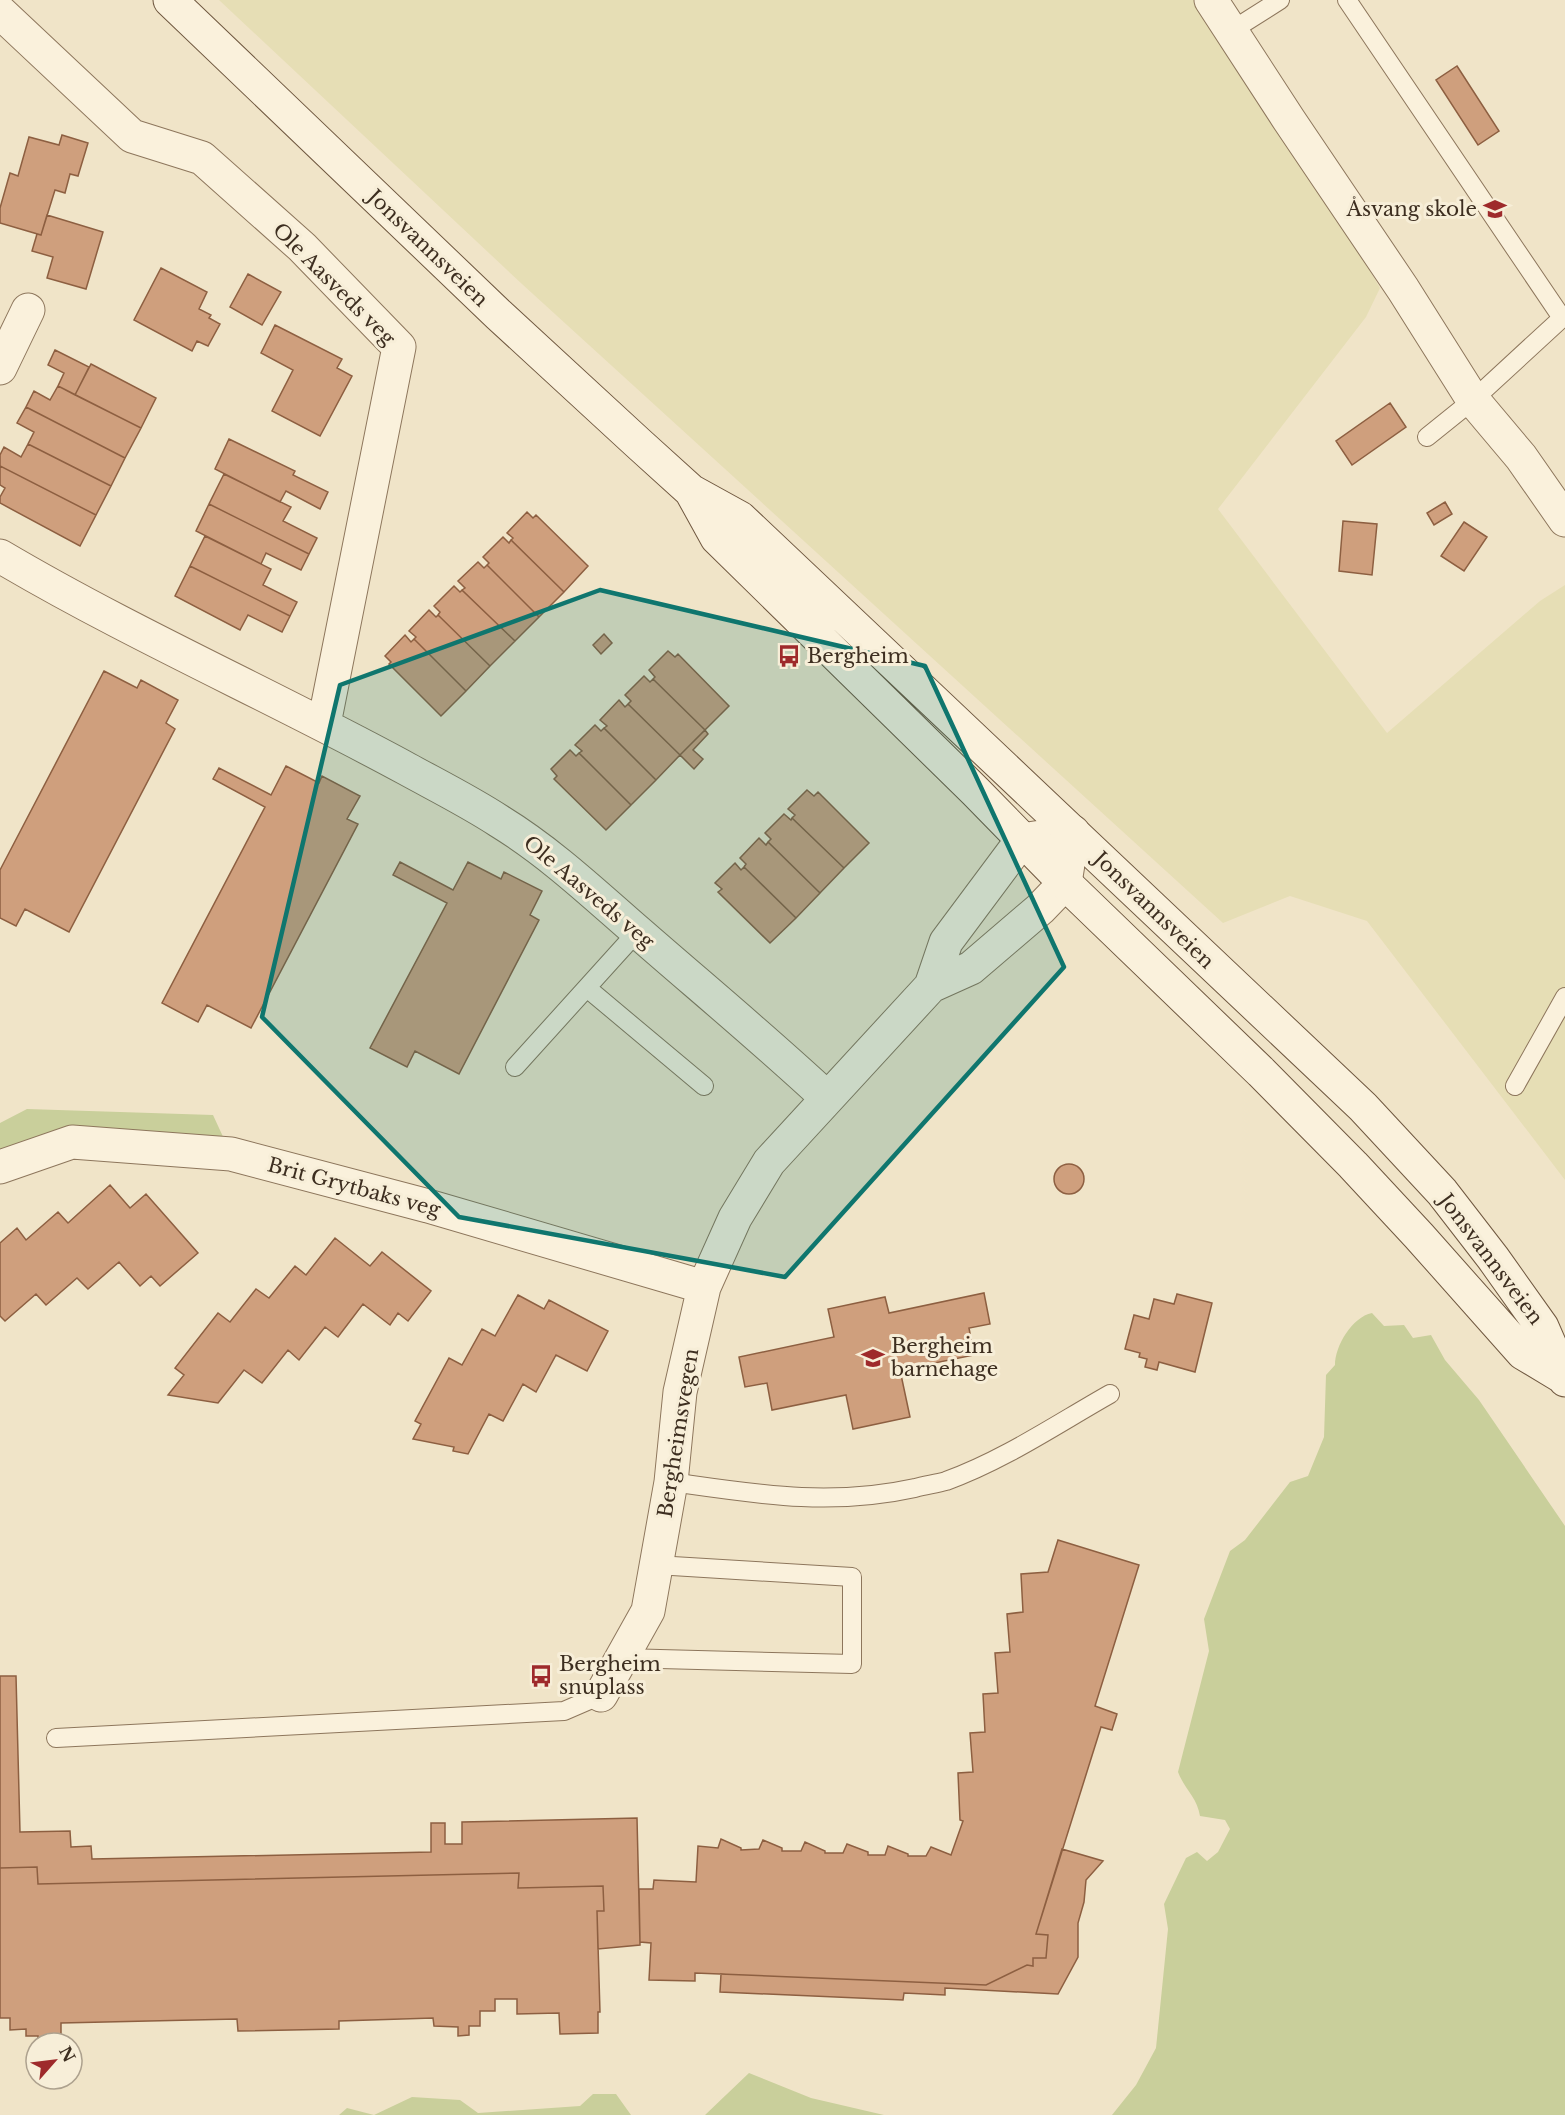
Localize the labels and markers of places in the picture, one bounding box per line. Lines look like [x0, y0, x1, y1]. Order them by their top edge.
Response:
place label: Åsvang skole [1346, 196, 1477, 221]
school or university icon: Åsvang skole [1482, 196, 1508, 222]
bus stop icon: Bergheim [776, 643, 802, 669]
place label: Bergheim [807, 644, 909, 668]
place label: Bergheim barnehage [890, 1334, 998, 1381]
school or university icon: Bergheim barnehage [860, 1345, 886, 1371]
place label: Bergheim snuplass [559, 1652, 661, 1699]
bus stop icon: Bergheim snuplass [528, 1663, 554, 1689]

